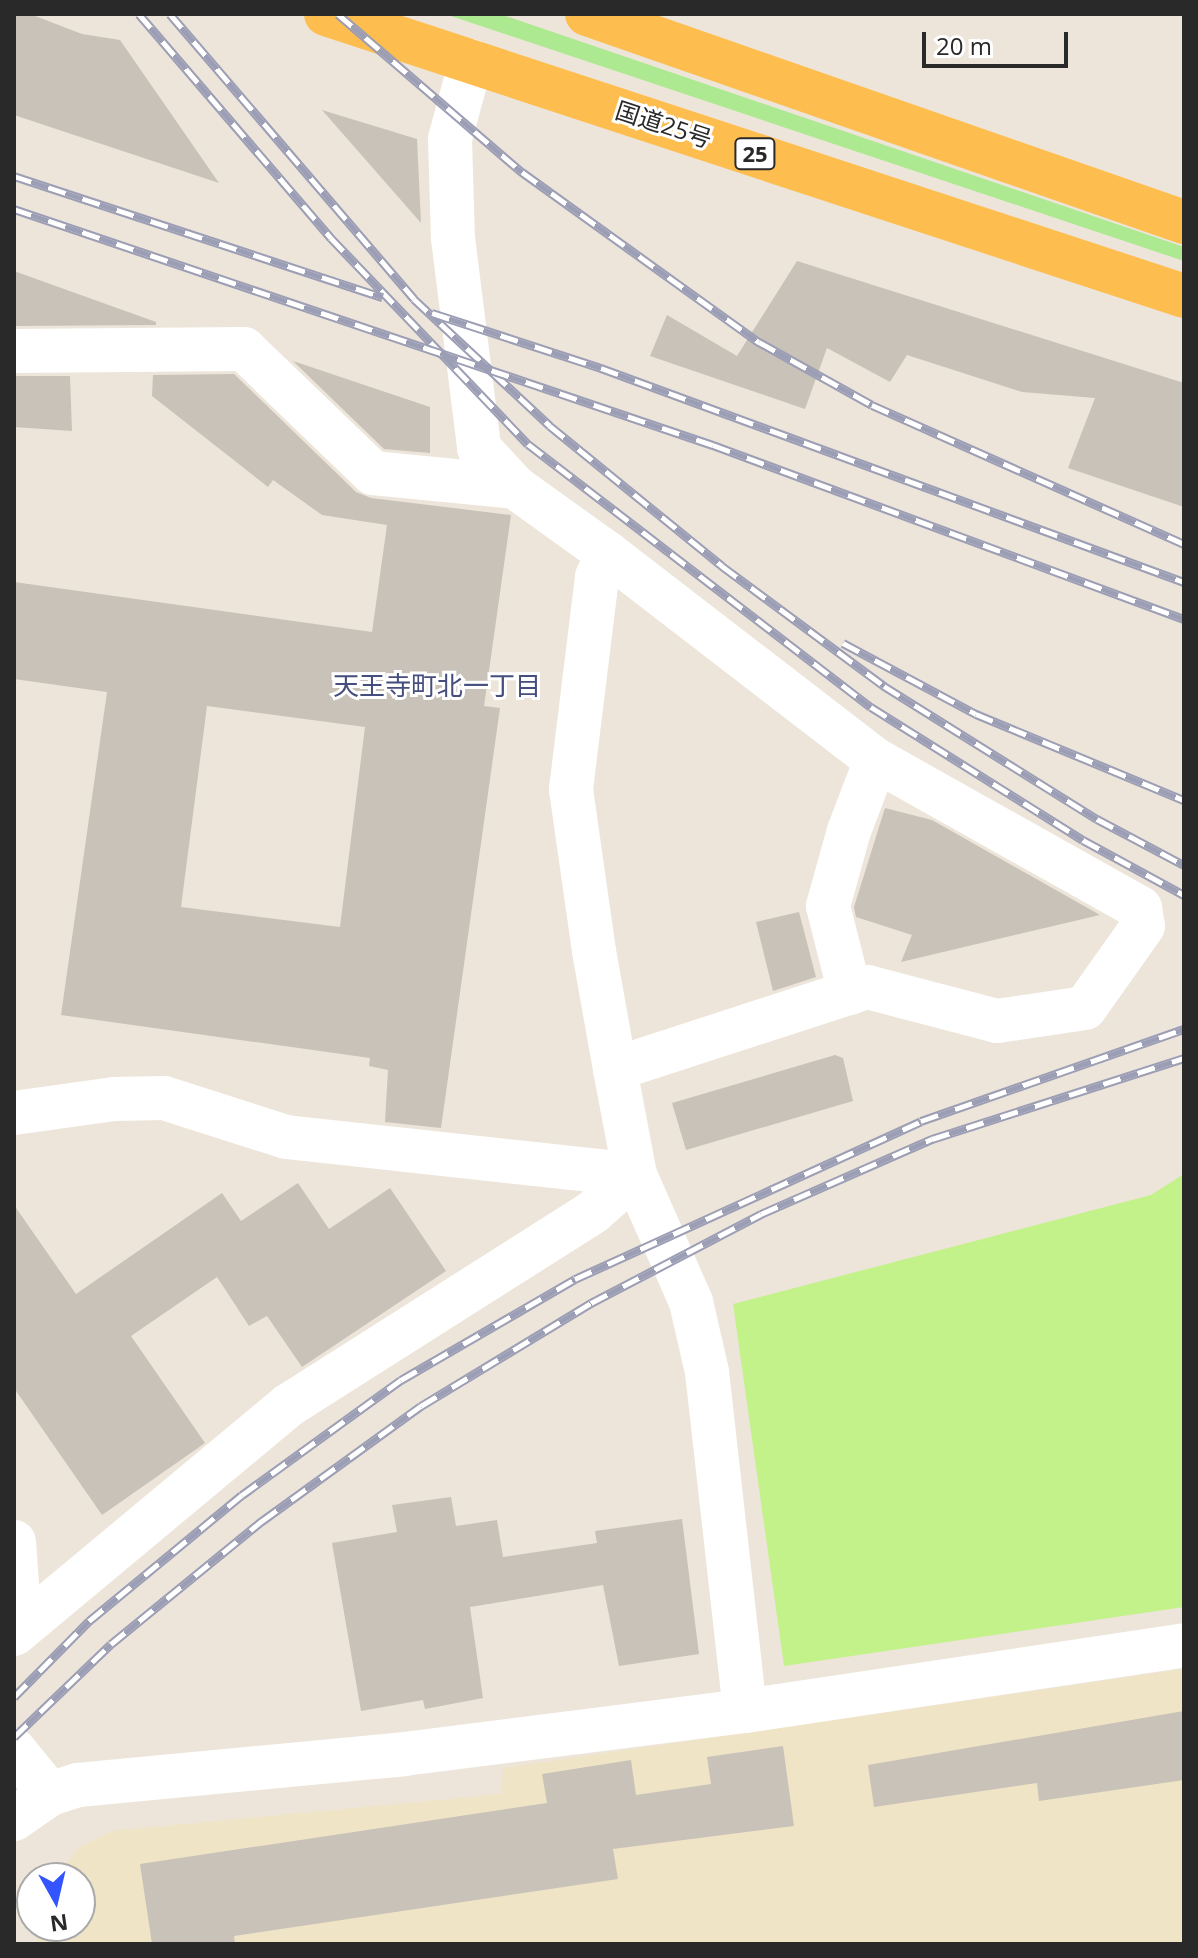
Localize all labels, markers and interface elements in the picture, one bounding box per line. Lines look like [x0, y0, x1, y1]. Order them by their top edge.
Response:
scale bar [926, 16, 1072, 66]
text: 20 m [936, 29, 992, 62]
street label: 国道25号 [612, 95, 716, 153]
road number: 25 [733, 136, 777, 172]
district label: 天王寺町北一丁目 [333, 670, 541, 702]
north arrow [16, 1862, 96, 1942]
text: N [48, 1908, 70, 1940]

